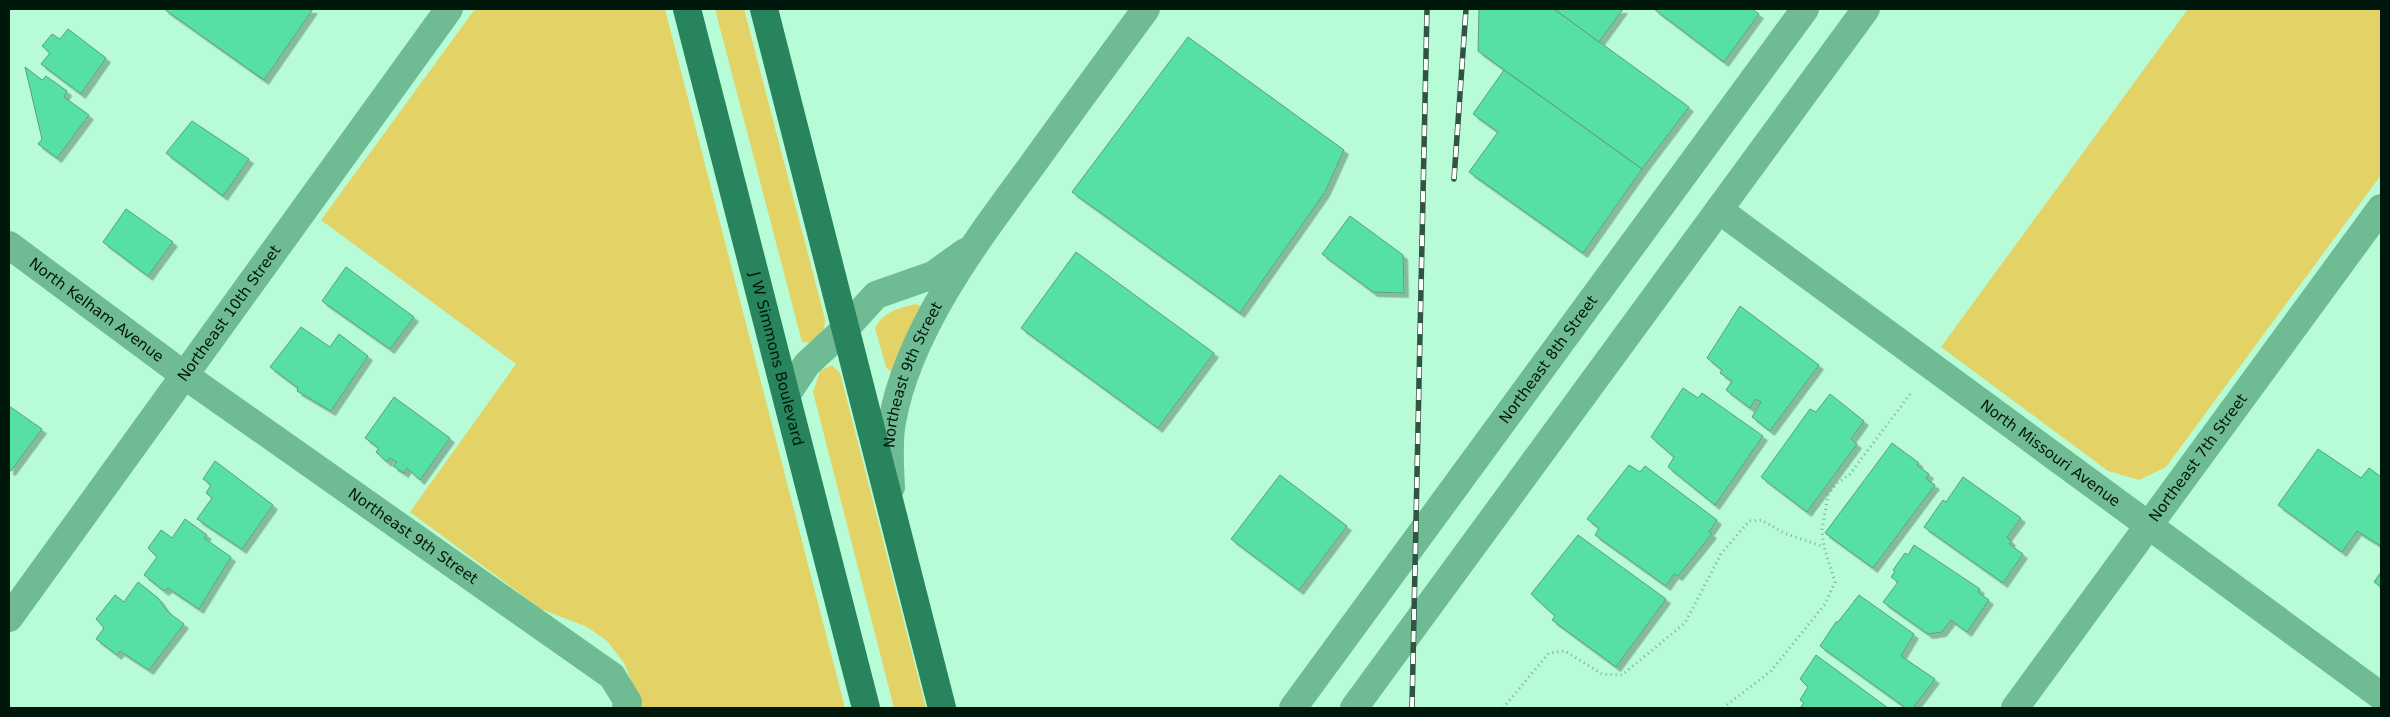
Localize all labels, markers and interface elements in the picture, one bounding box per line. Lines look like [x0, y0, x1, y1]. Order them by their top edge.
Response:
street label: Northeast 10th Street [174, 241, 285, 385]
street label: North Kelham Avenue [26, 254, 167, 366]
street label: J W Simmons Boulevard [745, 269, 807, 448]
street label: Northeast 8th Street [1495, 292, 1601, 427]
street label: Northeast 9th Street [881, 299, 946, 449]
street label: Northeast 7th Street [2145, 390, 2251, 525]
street label: North Missouri Avenue [1977, 396, 2124, 511]
street label: Northeast 9th Street [345, 484, 481, 588]

